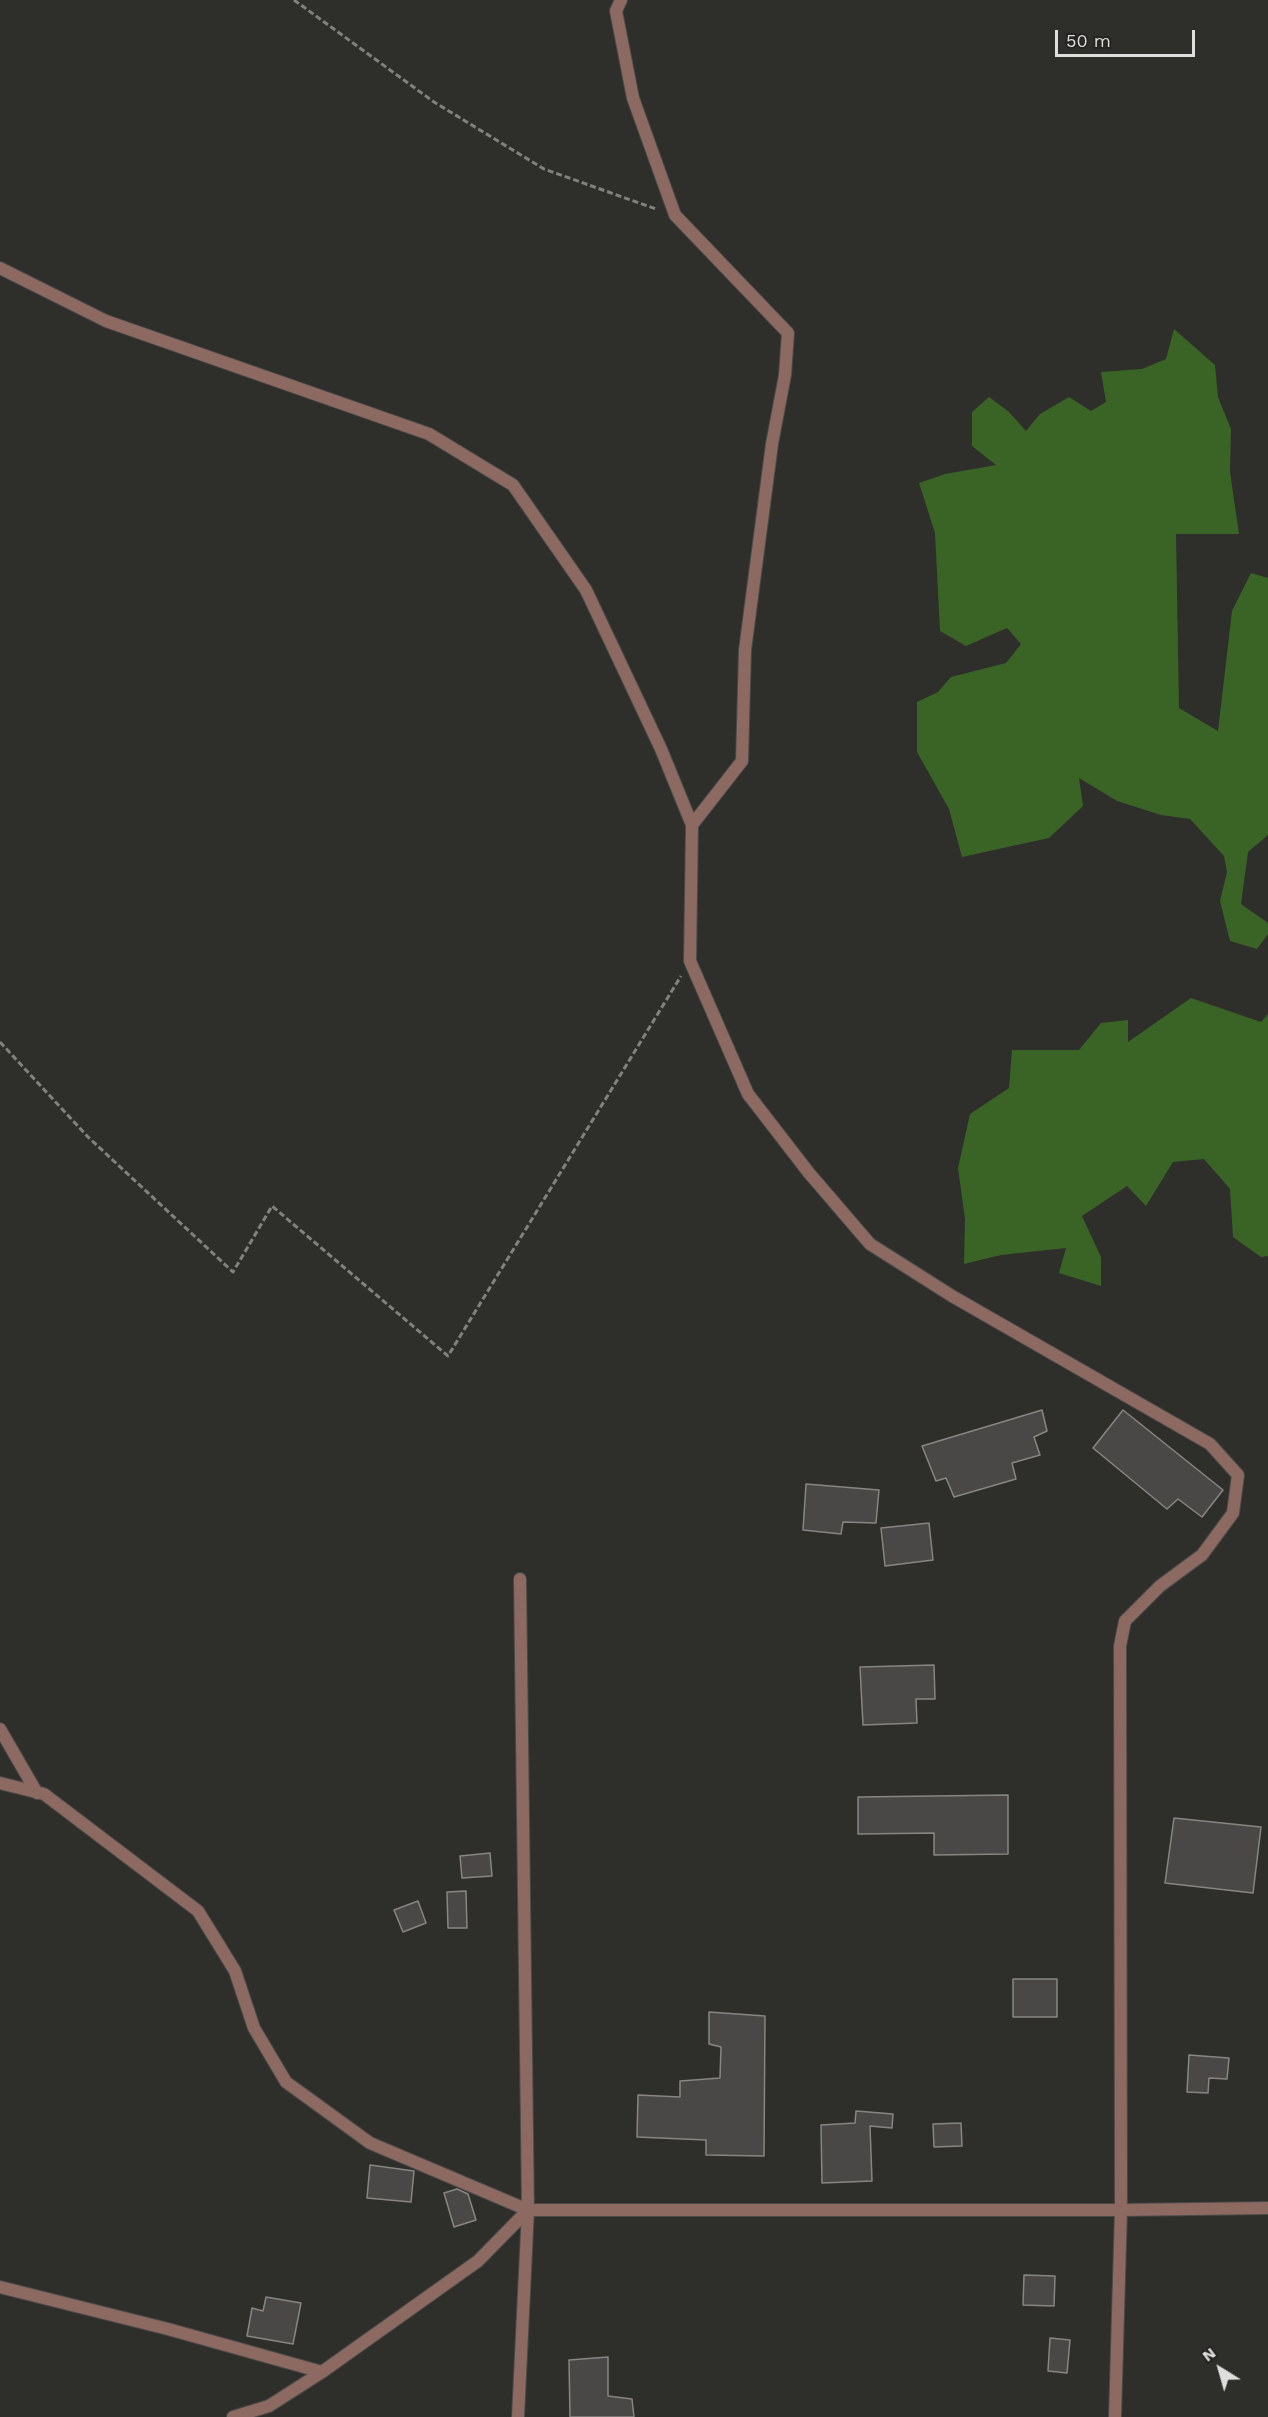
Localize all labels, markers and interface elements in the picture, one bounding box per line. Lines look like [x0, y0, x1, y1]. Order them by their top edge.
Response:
scale bar [1058, 18, 1198, 56]
text: 50 m [1066, 30, 1111, 51]
north arrow [1190, 2339, 1250, 2399]
text: N [1198, 2343, 1219, 2365]

